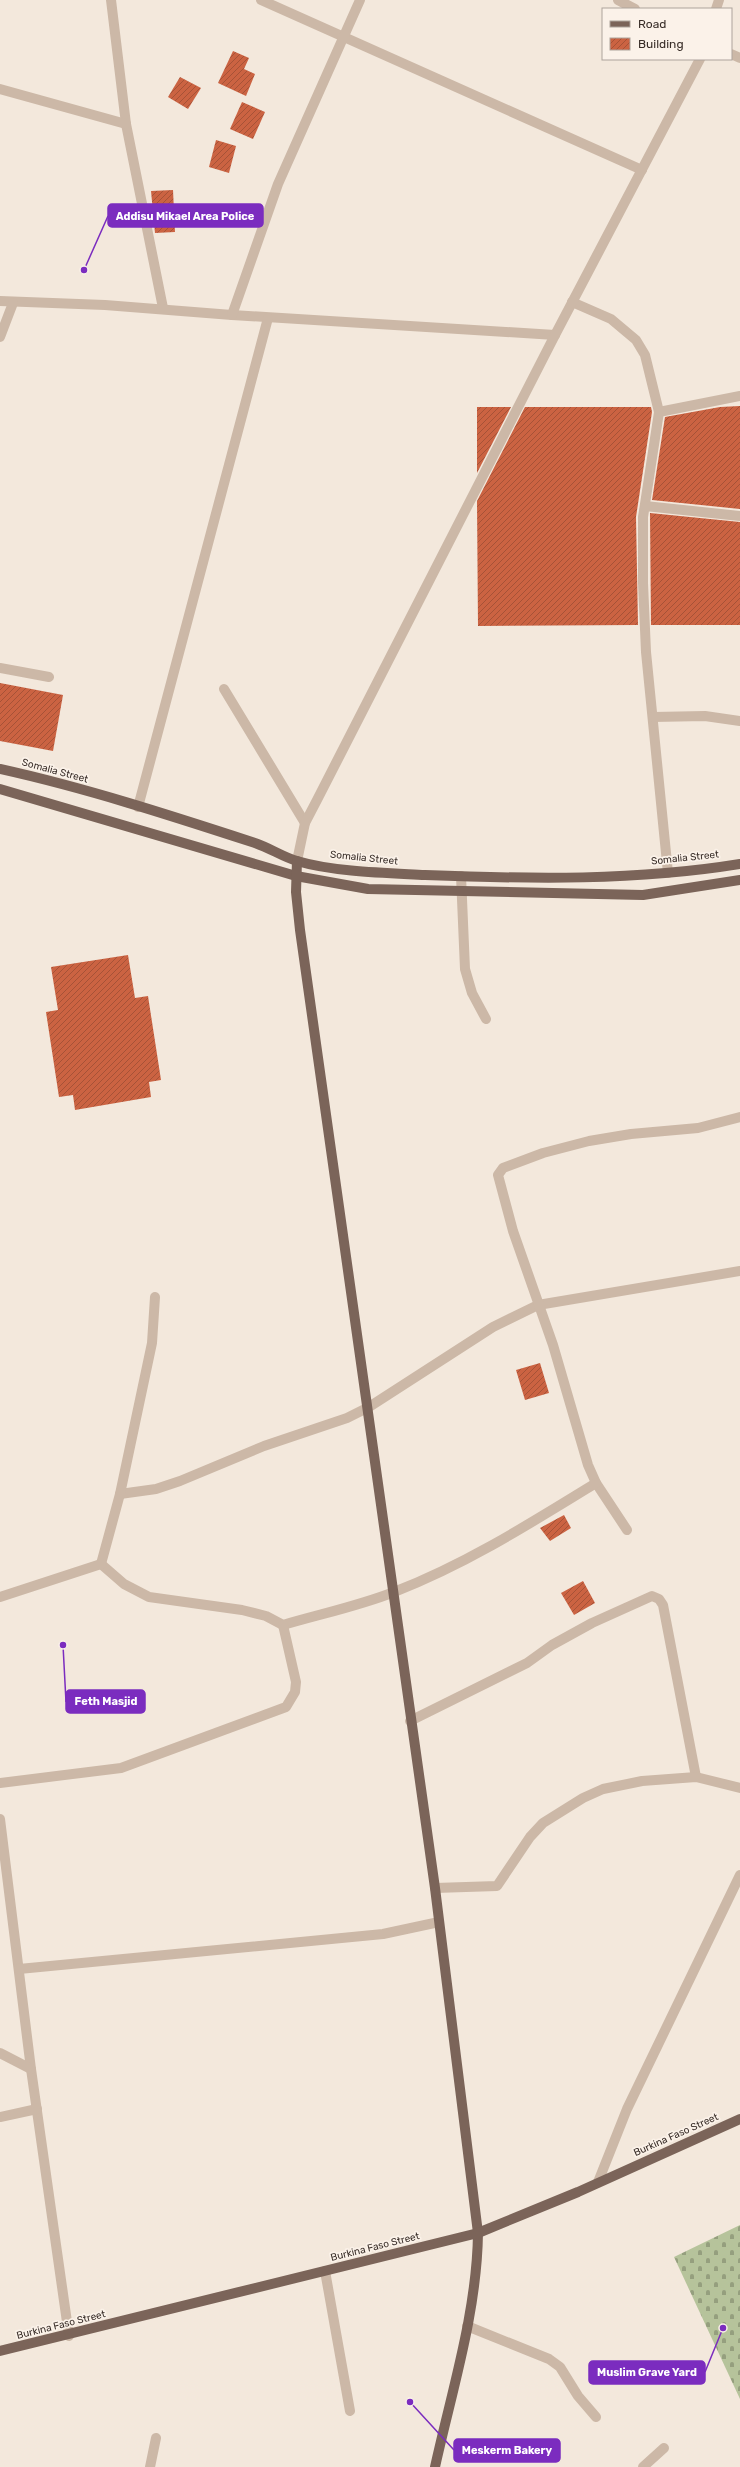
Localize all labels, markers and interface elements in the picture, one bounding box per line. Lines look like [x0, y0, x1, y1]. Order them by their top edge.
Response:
legend [602, 8, 732, 60]
text: Road [638, 17, 666, 31]
text: Building [638, 37, 684, 51]
callout: Addisu Mikael Area Police [108, 204, 263, 227]
text: Addisu Mikael Area Police [116, 210, 255, 223]
street label: Somalia Street [21, 756, 90, 786]
street label: Somalia Street [330, 848, 399, 868]
street label: Somalia Street [651, 848, 720, 868]
callout: Feth Masjid [66, 1690, 145, 1713]
text: Feth Masjid [75, 1695, 138, 1708]
street label: Burkina Faso Street [632, 2111, 720, 2159]
street label: Burkina Faso Street [329, 2230, 421, 2264]
street label: Burkina Faso Street [15, 2308, 107, 2342]
callout: Muslim Grave Yard [589, 2361, 705, 2384]
text: Muslim Grave Yard [597, 2366, 697, 2379]
callout: Meskerm Bakery [454, 2439, 560, 2462]
text: Meskerm Bakery [462, 2444, 553, 2457]

